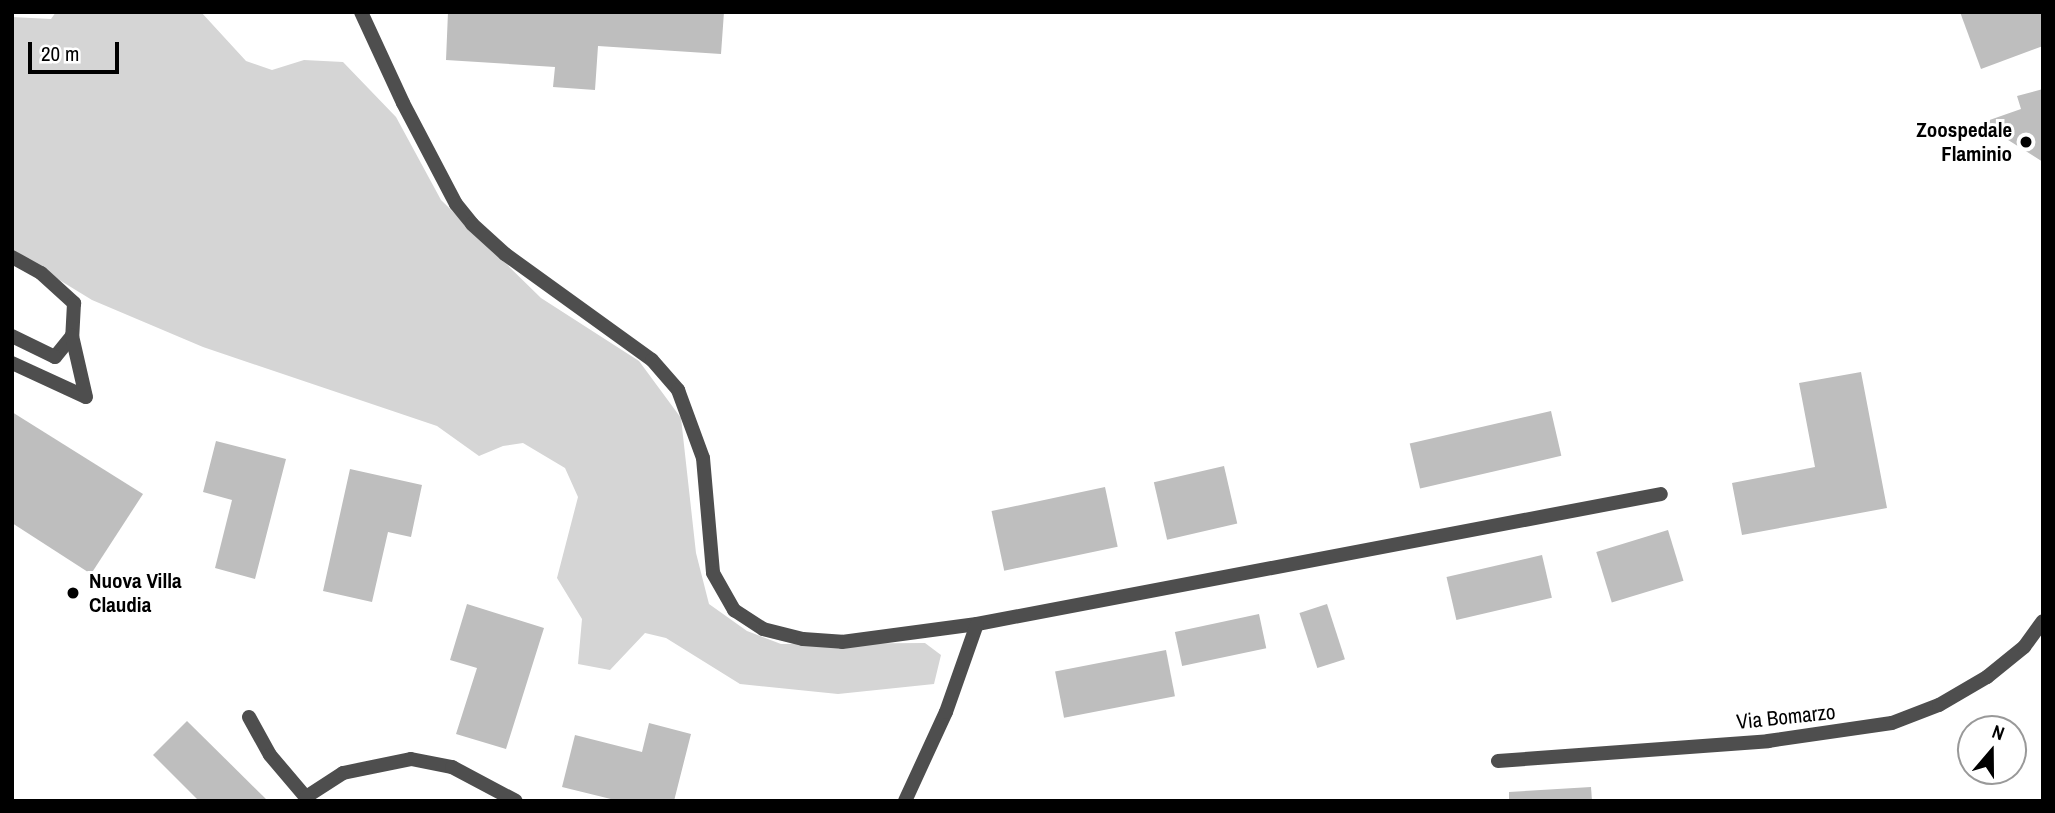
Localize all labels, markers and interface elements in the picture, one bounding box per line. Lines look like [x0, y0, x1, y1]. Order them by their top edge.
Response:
scale bar [32, 28, 122, 72]
text: 20 m [41, 39, 79, 68]
place label: Zoospedale Flaminio [1916, 117, 2012, 167]
marker: Zoospedale Flaminio [2018, 134, 2034, 150]
place label: Nuova Villa Claudia [89, 568, 182, 618]
marker: Nuova Villa Claudia [63, 583, 83, 603]
street label: Via Bomarzo [1735, 699, 1837, 735]
north arrow [1957, 715, 2027, 785]
text: N [1989, 718, 2008, 746]

